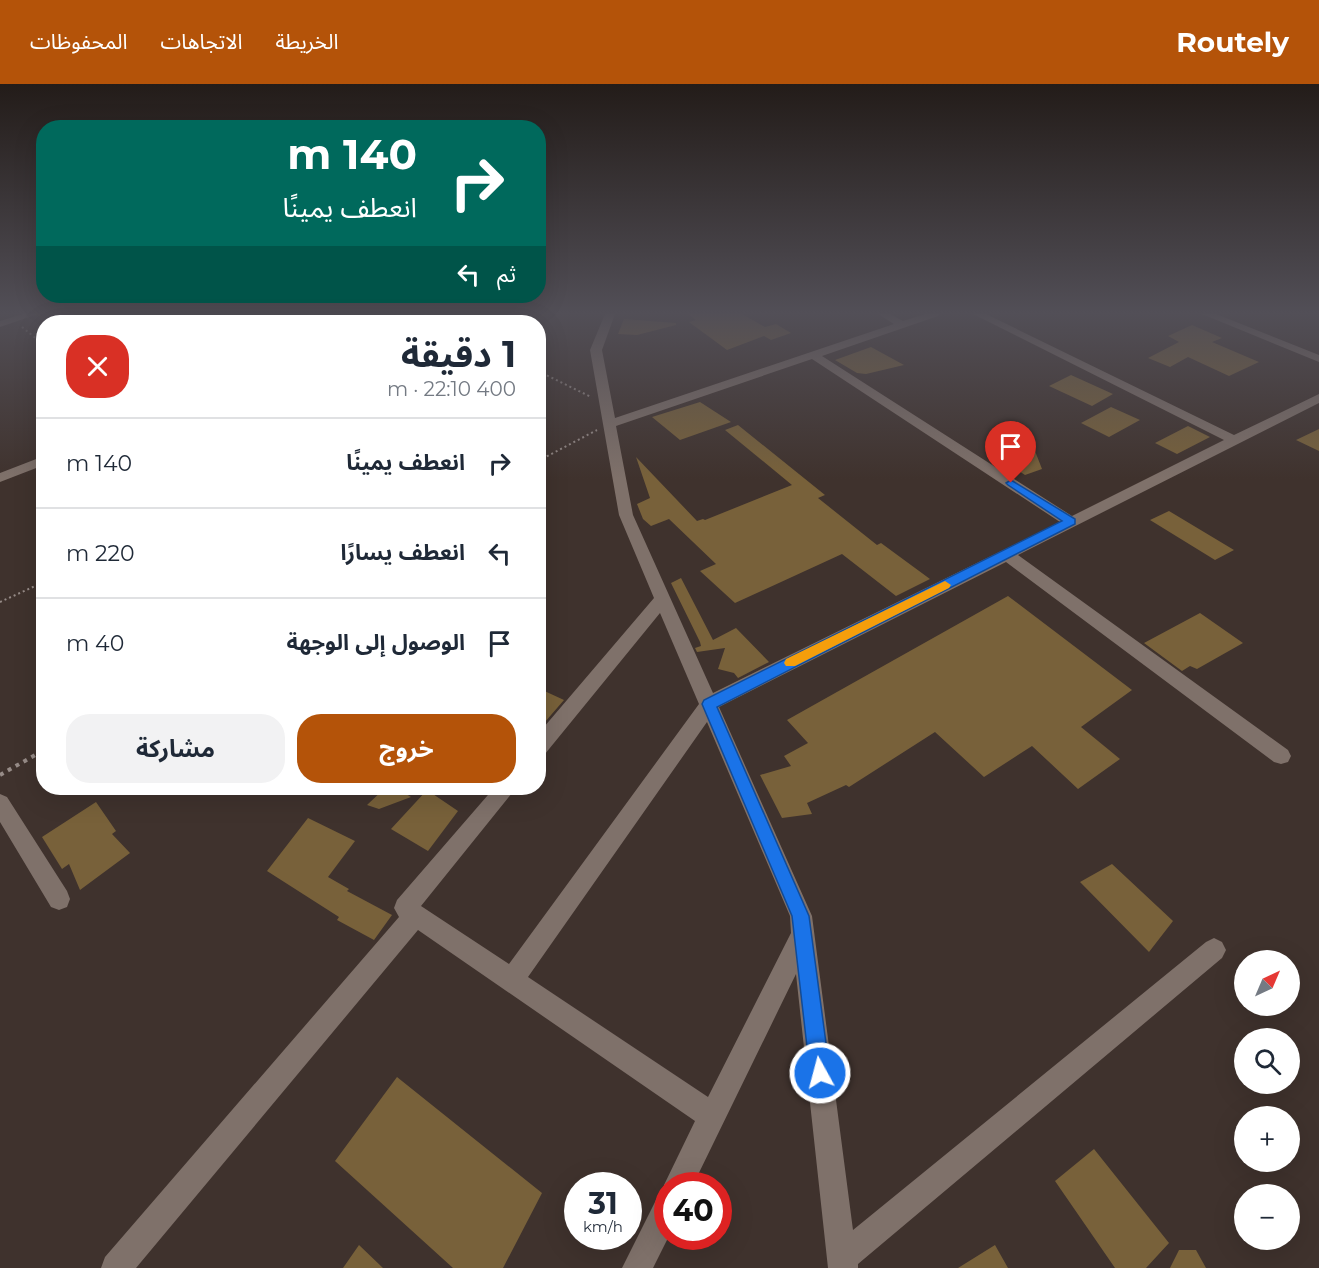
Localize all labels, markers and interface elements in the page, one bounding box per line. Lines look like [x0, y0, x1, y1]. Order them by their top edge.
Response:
text: Routely [1176, 25, 1289, 59]
text: المحفوظات [30, 29, 127, 54]
text: الاتجاهات [160, 29, 242, 54]
text: الخريطة [275, 29, 338, 54]
text: 140 m [287, 128, 417, 180]
icon: right [438, 144, 516, 222]
text: انعطف يمينًا [282, 191, 417, 224]
icon: left [452, 258, 485, 291]
text: ثم [497, 261, 516, 288]
text: 1 دقيقة [401, 332, 516, 376]
button: close [66, 335, 129, 398]
text: 400 m · 22:10 [387, 377, 516, 401]
pin [985, 421, 1036, 483]
icon: arrive [994, 430, 1027, 463]
icon: right [483, 447, 516, 480]
text: انعطف يمينًا [346, 449, 465, 476]
text: 140 m [66, 450, 132, 477]
icon: left [483, 537, 516, 570]
text: انعطف يسارًا [341, 539, 465, 566]
text: 220 m [66, 540, 135, 567]
icon: arrive [483, 627, 516, 660]
text: الوصول إلى الوجهة [286, 629, 465, 656]
text: 40 m [66, 630, 124, 657]
button: مشاركة [66, 714, 285, 783]
button: خروج [297, 714, 516, 783]
north arrow [1234, 950, 1300, 1016]
map controls [1234, 950, 1300, 1250]
button: search [1234, 1028, 1300, 1094]
position arrow [788, 1041, 852, 1105]
button: + [1234, 1106, 1300, 1172]
speed limit sign: 40 [654, 1172, 732, 1250]
button: − [1234, 1184, 1300, 1250]
text: 31 [588, 1185, 618, 1222]
text: km/h [583, 1217, 623, 1236]

